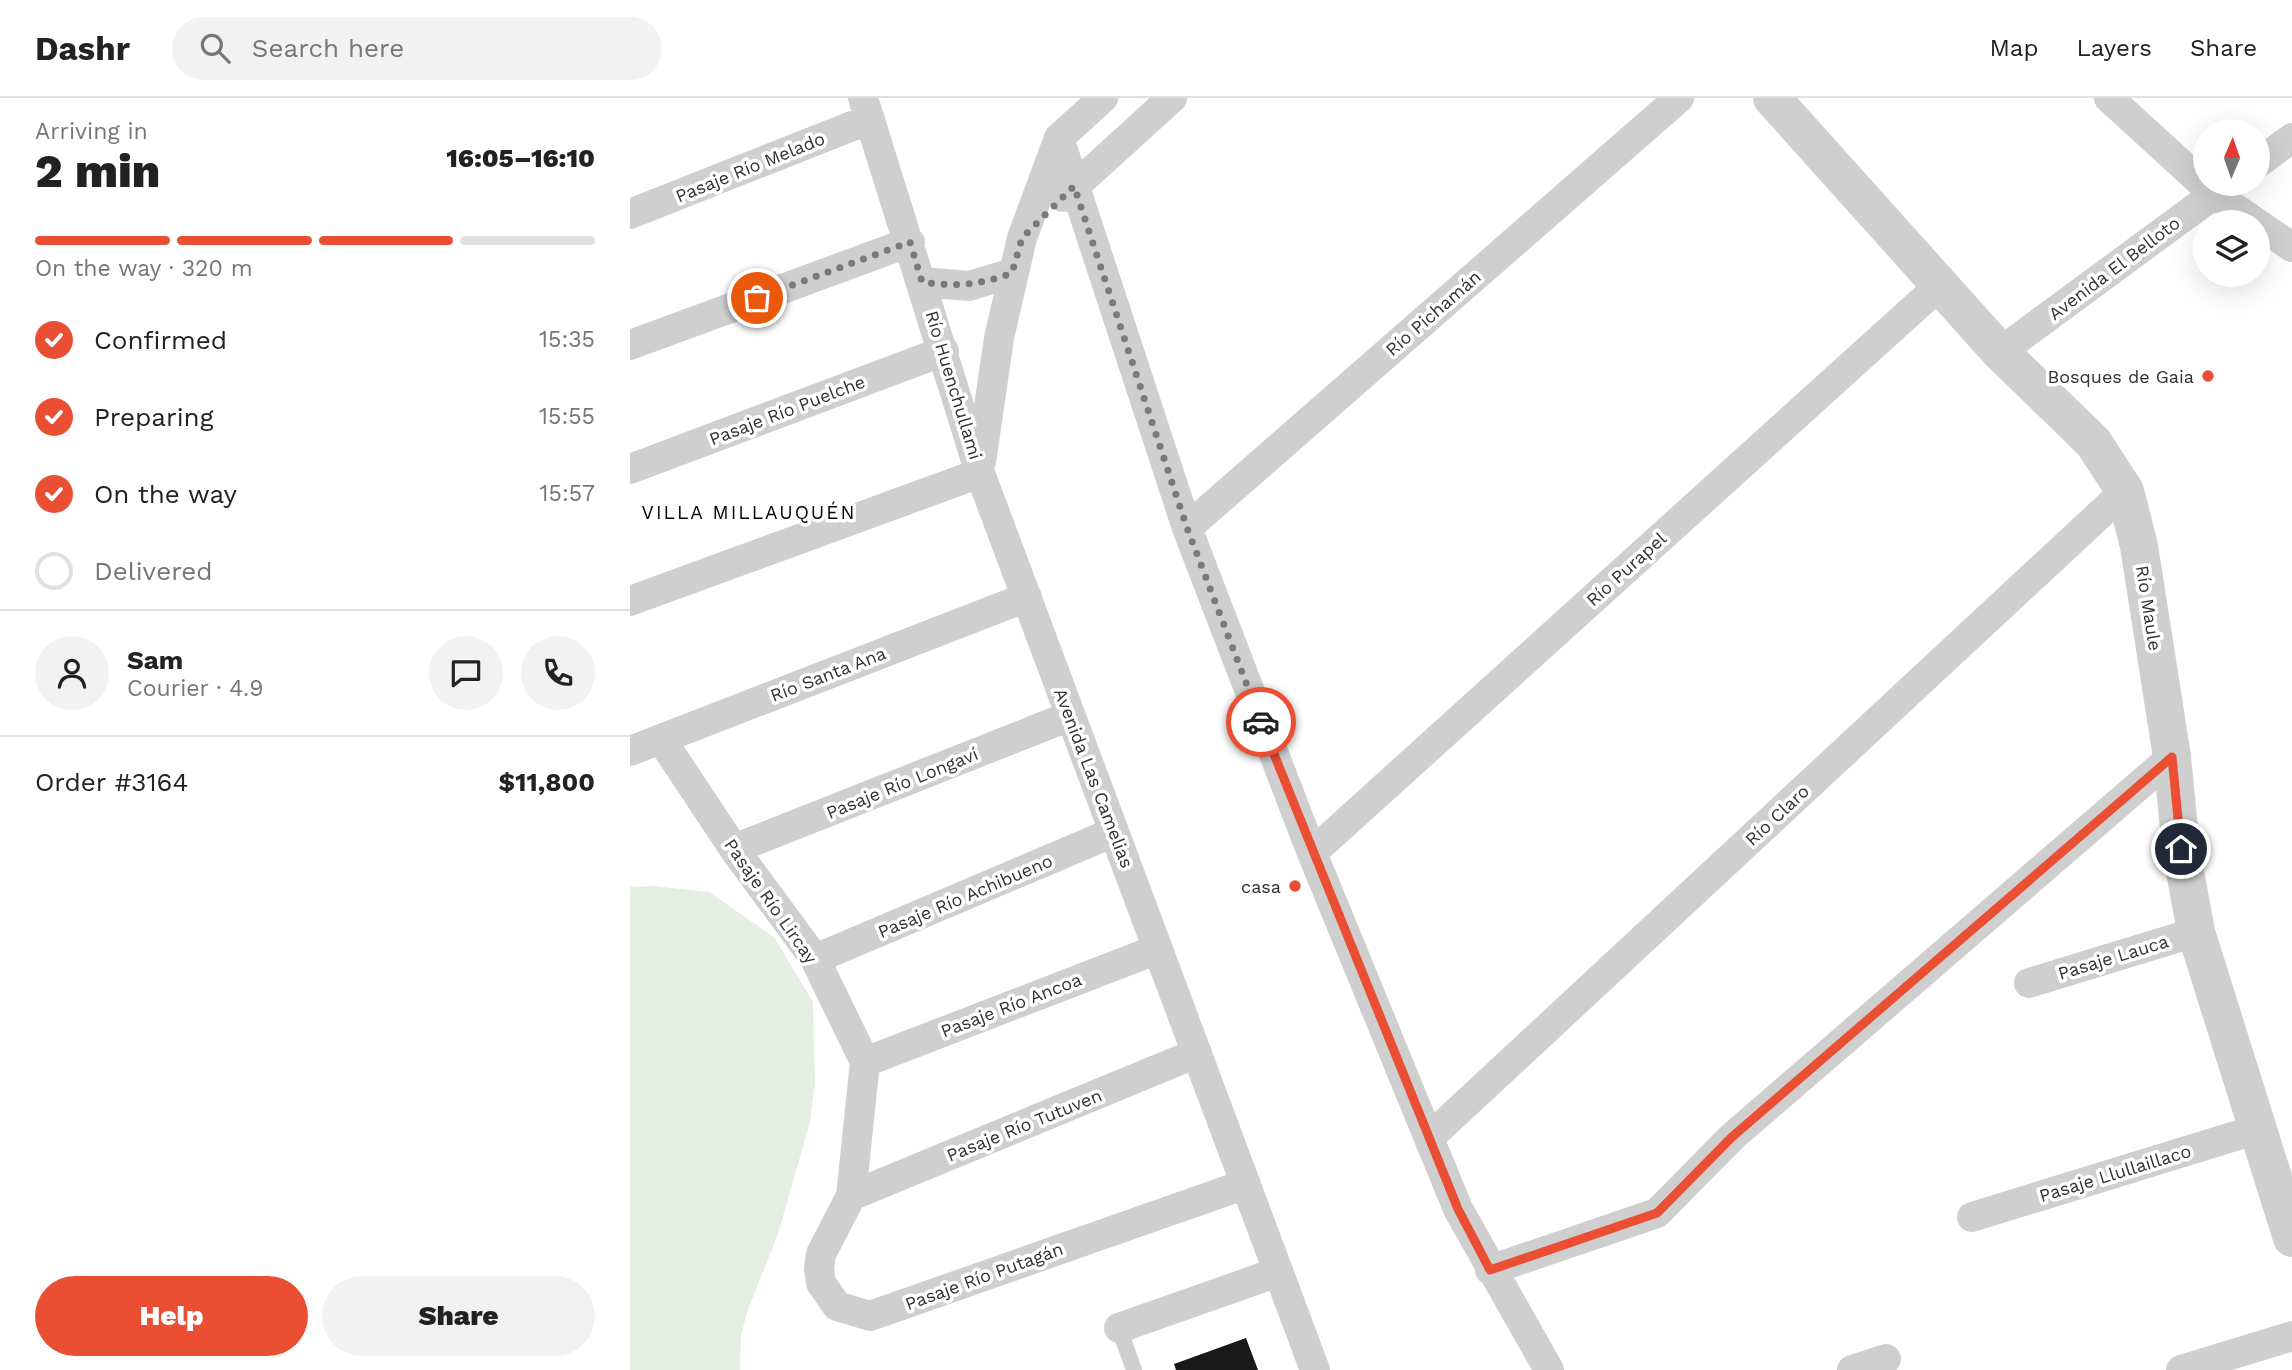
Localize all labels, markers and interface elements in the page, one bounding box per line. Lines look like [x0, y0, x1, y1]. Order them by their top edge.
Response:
search box [172, 17, 662, 80]
text: Dashr [35, 29, 130, 68]
icon: search [196, 29, 234, 67]
text: Search here [252, 33, 404, 63]
text: Map [1990, 34, 2038, 62]
text: Layers [2076, 34, 2152, 62]
text: Share [2190, 34, 2257, 62]
text: Arriving in [35, 118, 148, 145]
north arrow [2193, 119, 2270, 196]
map controls [2193, 119, 2270, 287]
street label: Pasaje Río Melado [672, 127, 828, 207]
text: 16:05–16:10 [446, 143, 595, 173]
text: 2 min [35, 144, 160, 198]
button: layers [2193, 210, 2270, 287]
street label: Avenida El Belloto [2044, 212, 2184, 324]
text: On the way · 320 m [35, 255, 253, 282]
street label: Río Pichamán [1381, 266, 1485, 360]
pin [727, 268, 787, 328]
icon: bag [738, 279, 776, 317]
street label: Río Huenchullami [921, 308, 987, 462]
icon: check [35, 321, 73, 359]
text: Confirmed [94, 325, 227, 355]
text: 15:35 [539, 326, 595, 353]
place label: Bosques de Gaia [2048, 366, 2194, 387]
marker: Bosques de Gaia [2200, 368, 2216, 384]
street label: Pasaje Río Puelche [706, 371, 868, 449]
icon: check [35, 398, 73, 436]
text: Preparing [94, 402, 214, 432]
text: 15:55 [539, 403, 595, 430]
icon: check [35, 475, 73, 513]
text: On the way [94, 479, 237, 509]
text: 15:57 [540, 480, 595, 507]
district label: VILLA MILLAUQUÉN [642, 501, 856, 524]
street label: Río Purapel [1582, 527, 1671, 610]
text: Delivered [94, 556, 213, 586]
street label: Río Maule [2132, 564, 2166, 652]
button: person [35, 636, 109, 710]
button: chat [429, 636, 503, 710]
button: phone [521, 636, 595, 710]
street label: Río Santa Ana [767, 642, 889, 706]
text: Sam [127, 645, 183, 675]
text: Courier · 4.9 [127, 675, 263, 702]
street label: Avenida Las Camelias [1050, 685, 1138, 871]
courier [1226, 687, 1296, 757]
icon: car [1242, 703, 1280, 741]
street label: Pasaje Río Longaví [823, 743, 981, 823]
text: Order #3164 [35, 767, 188, 797]
text: $11,800 [499, 767, 595, 797]
street label: Río Claro [1741, 780, 1813, 850]
pin [2151, 819, 2211, 879]
icon: home [2162, 830, 2200, 868]
street label: Pasaje Río Lircay [720, 835, 822, 968]
street label: Pasaje Río Achibueno [875, 850, 1055, 942]
place label: casa [1241, 876, 1281, 897]
marker: casa [1287, 878, 1303, 894]
street label: Pasaje Lauca [2055, 930, 2171, 984]
street label: Pasaje Río Ancoa [938, 968, 1084, 1042]
street label: Pasaje Río Tutuven [943, 1084, 1105, 1166]
street label: Pasaje Llullaillaco [2037, 1140, 2193, 1206]
street label: Pasaje Río Putagán [902, 1238, 1066, 1314]
button: Help [35, 1276, 308, 1356]
button: Share [322, 1276, 595, 1356]

